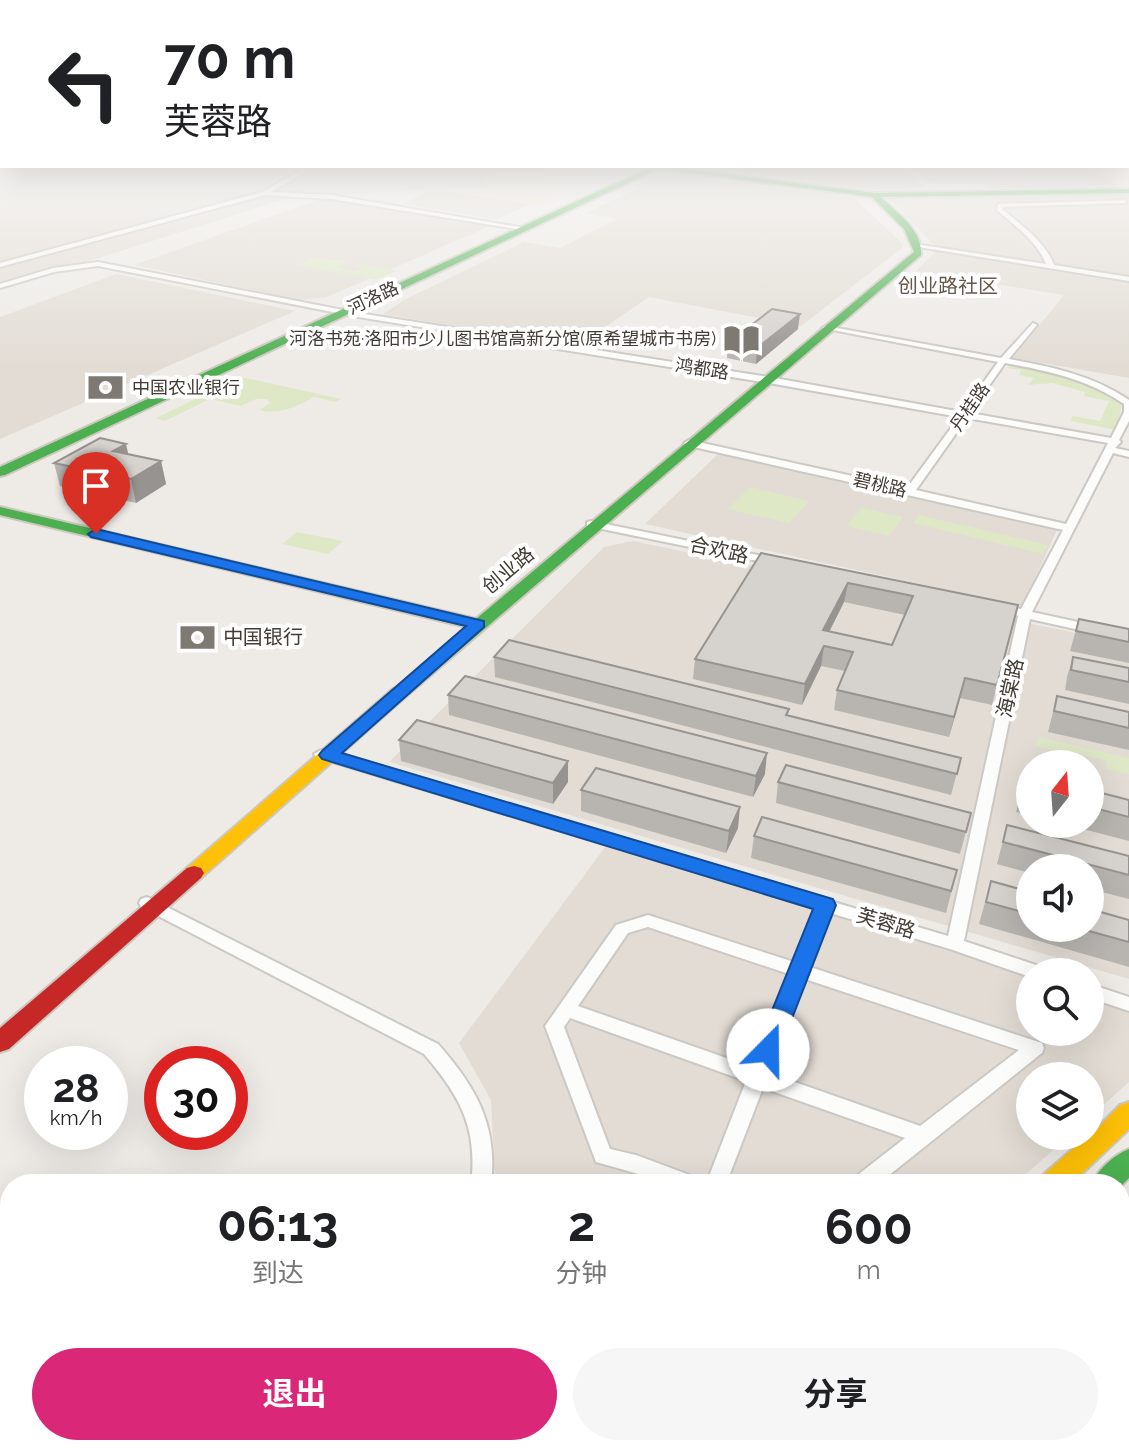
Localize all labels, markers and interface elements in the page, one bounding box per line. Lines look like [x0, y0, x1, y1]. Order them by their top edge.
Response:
text: 70 m [164, 25, 295, 91]
icon: left [32, 32, 136, 136]
text: 芙蓉路 [164, 100, 272, 142]
district label: 创业路社区 [898, 274, 998, 298]
street label: 河洛路 [344, 277, 402, 318]
library icon: 河洛书苑·洛阳市少儿图书馆高新分馆(原希望城市书房) [723, 320, 761, 358]
place label: 河洛书苑·洛阳市少儿图书馆高新分馆(原希望城市书房) [289, 328, 716, 349]
street label: 鸿都路 [674, 354, 730, 383]
bank icon: 中国农业银行 [87, 369, 125, 407]
place label: 中国农业银行 [132, 377, 240, 398]
street label: 丹桂路 [946, 379, 994, 435]
pin [62, 452, 130, 534]
icon: arrive [74, 464, 118, 508]
street label: 碧桃路 [851, 468, 909, 501]
street label: 合欢路 [687, 532, 751, 568]
street label: 创业路 [477, 542, 539, 598]
bank icon: 中国银行 [178, 618, 216, 656]
place label: 中国银行 [223, 625, 303, 649]
street label: 海棠路 [992, 656, 1028, 720]
north arrow [1016, 750, 1104, 838]
map controls [1016, 750, 1104, 1150]
button: sound [1016, 854, 1104, 942]
street label: 芙蓉路 [854, 903, 918, 943]
button: search [1016, 958, 1104, 1046]
position arrow [726, 1008, 810, 1092]
speed limit sign: 30 [144, 1046, 248, 1150]
button: layers [1016, 1062, 1104, 1150]
text: 28 [53, 1064, 99, 1111]
text: km/h [50, 1106, 102, 1130]
text: 06:13 [217, 1196, 338, 1252]
text: 2 [568, 1196, 595, 1252]
text: 600 [825, 1199, 913, 1255]
text: m [857, 1255, 881, 1285]
text: 到达 [252, 1258, 304, 1288]
text: 分钟 [555, 1258, 607, 1288]
button: 退出 [32, 1348, 557, 1440]
button: 分享 [573, 1348, 1098, 1440]

